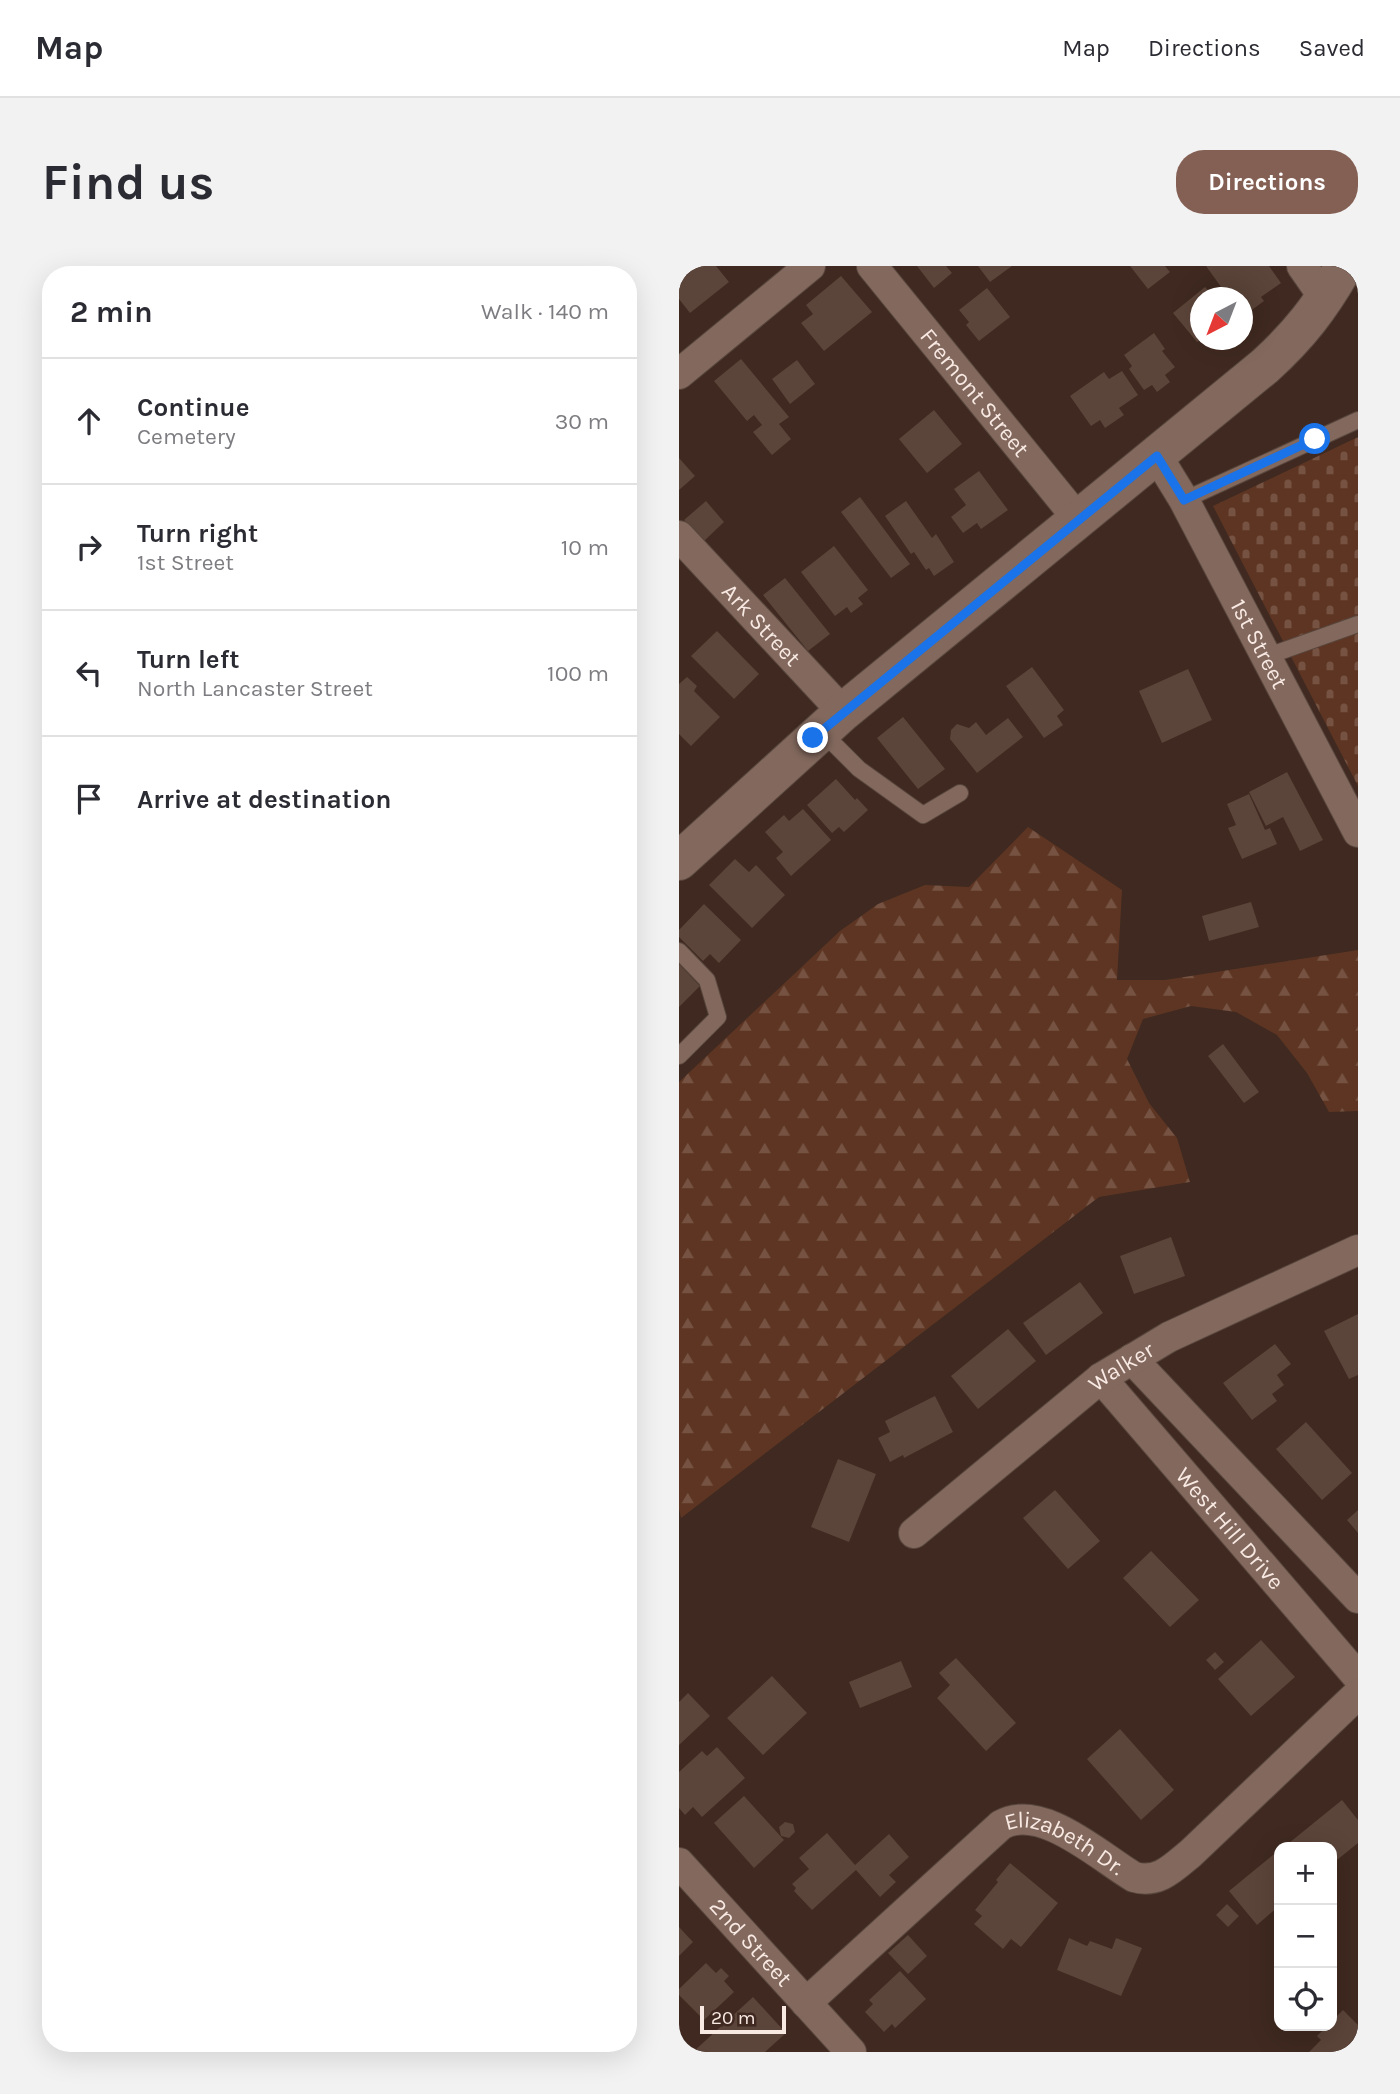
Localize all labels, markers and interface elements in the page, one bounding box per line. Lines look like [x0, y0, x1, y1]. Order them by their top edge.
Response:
text: Map [35, 29, 103, 67]
text: Map [1062, 34, 1110, 62]
text: Directions [1148, 34, 1261, 62]
text: Saved [1299, 34, 1365, 62]
button: Directions [1176, 150, 1358, 214]
text: Find us [42, 154, 214, 211]
north arrow [1190, 287, 1253, 350]
text: 2 min [70, 294, 153, 330]
text: Walk · 140 m [481, 298, 609, 325]
street label: Fremont Street [915, 323, 1035, 462]
text: Continue [137, 392, 249, 423]
icon: ahead [70, 402, 108, 440]
text: 30 m [555, 408, 609, 435]
text: Cemetery [137, 423, 236, 450]
route start [1299, 423, 1330, 454]
text: Turn right [137, 518, 258, 549]
icon: right [70, 528, 108, 566]
text: 10 m [561, 534, 609, 561]
text: 1st Street [137, 549, 234, 576]
street label: Ark Street [716, 578, 807, 672]
street label: 1st Street [1225, 595, 1294, 693]
text: Turn left [137, 644, 239, 675]
icon: left [70, 654, 108, 692]
text: 100 m [547, 660, 609, 687]
text: North Lancaster Street [137, 675, 373, 702]
route end [797, 722, 828, 753]
icon: arrive [70, 780, 108, 818]
text: Arrive at destination [137, 784, 391, 815]
street label: Walker [1082, 1336, 1159, 1397]
street label: West Hill Drive [1170, 1462, 1290, 1595]
street label: Elizabeth Dr. [1002, 1806, 1130, 1881]
map controls [1274, 1842, 1337, 2031]
button: + [1274, 1842, 1337, 1905]
street label: 2nd Street [704, 1893, 798, 1992]
button: − [1274, 1905, 1337, 1968]
button: locate [1274, 1968, 1337, 2031]
scale bar [700, 2003, 786, 2035]
text: 20 m [711, 2007, 756, 2029]

